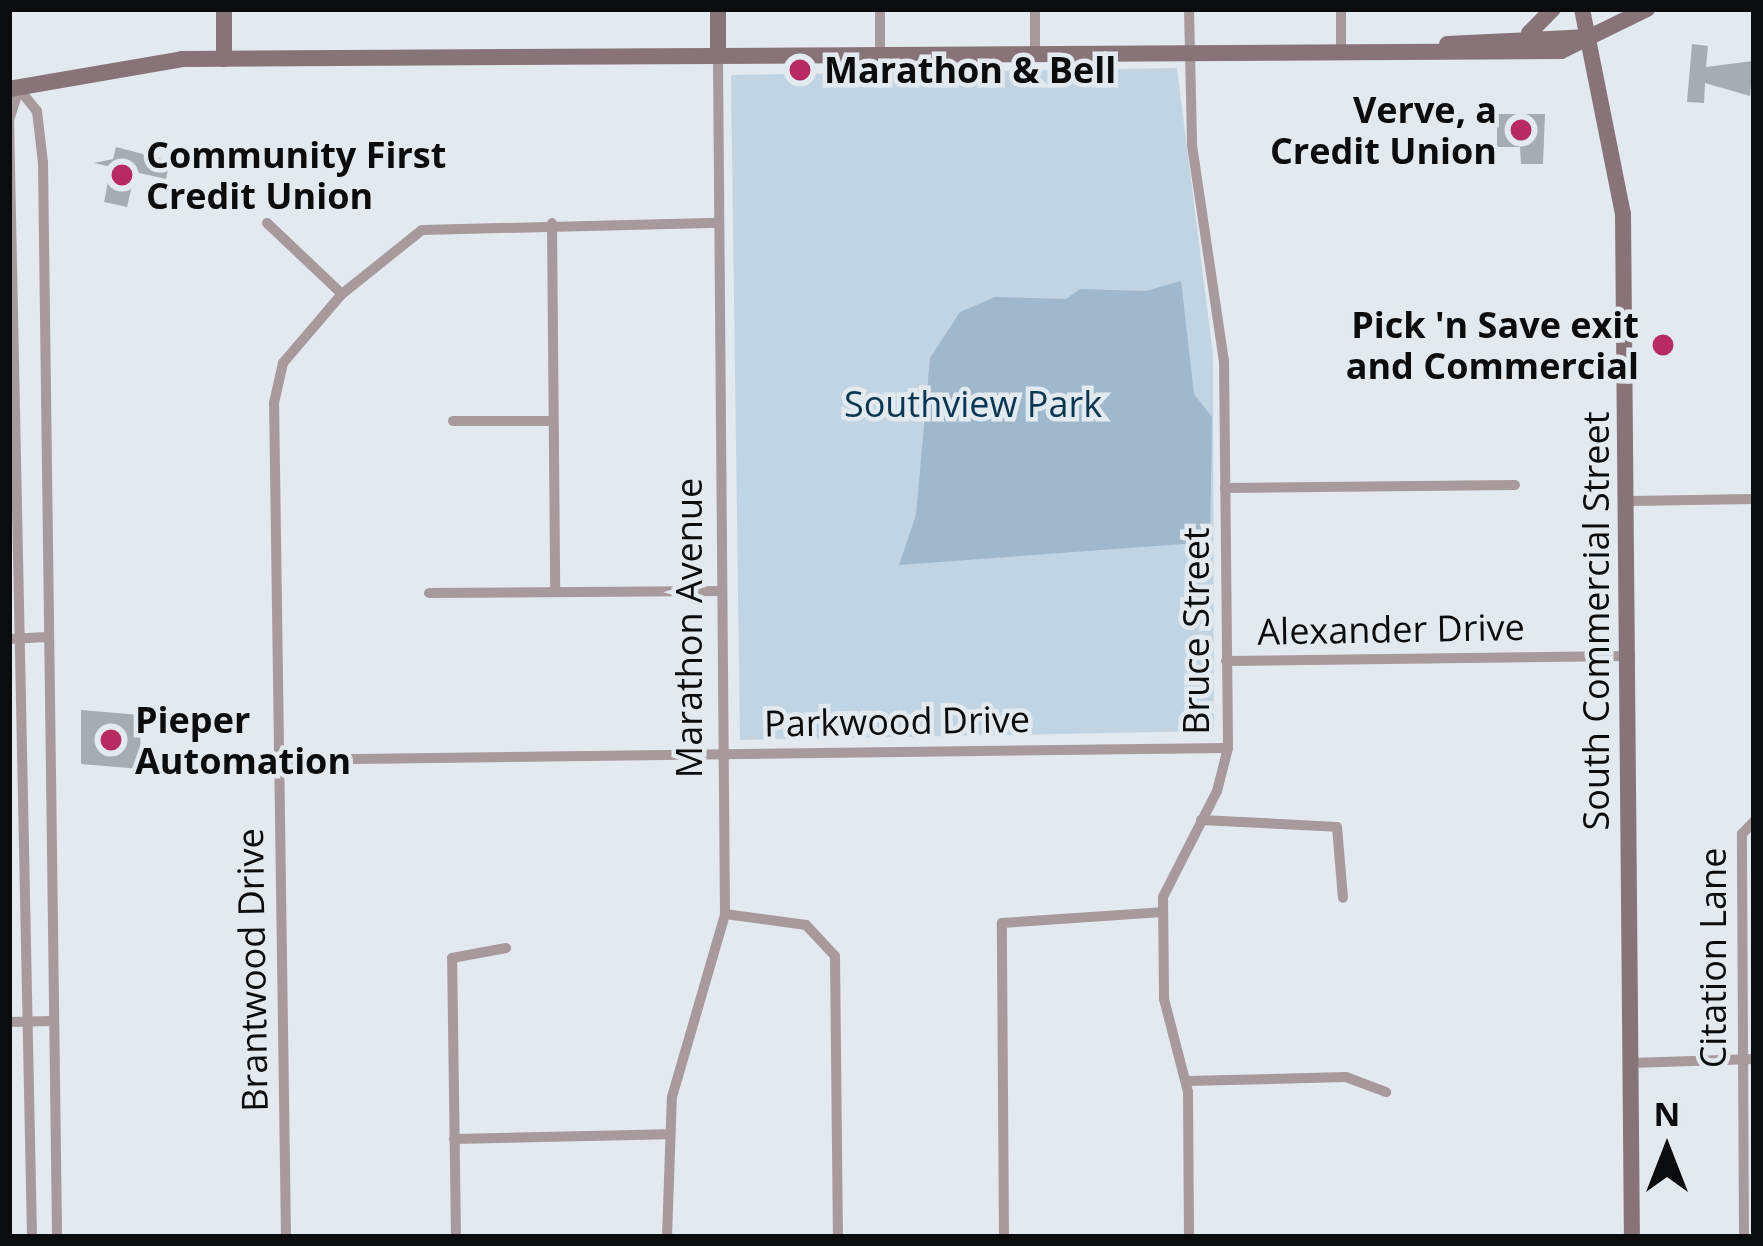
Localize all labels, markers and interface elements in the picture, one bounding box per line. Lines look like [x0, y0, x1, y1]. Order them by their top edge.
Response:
place label: Marathon & Bell [824, 48, 1116, 92]
marker: Marathon & Bell [787, 57, 813, 83]
place label: Verve, a Credit Union [1270, 87, 1497, 172]
marker: Verve, a Credit Union [1508, 117, 1534, 143]
place label: Community First Credit Union [146, 132, 446, 217]
marker: Community First Credit Union [109, 162, 135, 188]
place label: Pick 'n Save exit and Commercial [1346, 302, 1639, 387]
marker: Pick 'n Save exit and Commercial [1650, 332, 1676, 358]
park label: Southview Park [844, 382, 1102, 426]
street label: South Commercial Street [1574, 412, 1618, 830]
street label: Marathon Avenue [667, 478, 711, 778]
street label: Bruce Street [1174, 527, 1218, 735]
street label: Alexander Drive [1257, 605, 1525, 653]
place label: Pieper Automation [135, 697, 351, 782]
street label: Parkwood Drive [764, 697, 1030, 745]
marker: Pieper Automation [98, 727, 124, 753]
street label: Brantwood Drive [228, 828, 276, 1112]
street label: Citation Lane [1691, 848, 1735, 1068]
north arrow [1607, 1090, 1727, 1210]
text: N [1654, 1091, 1680, 1136]

